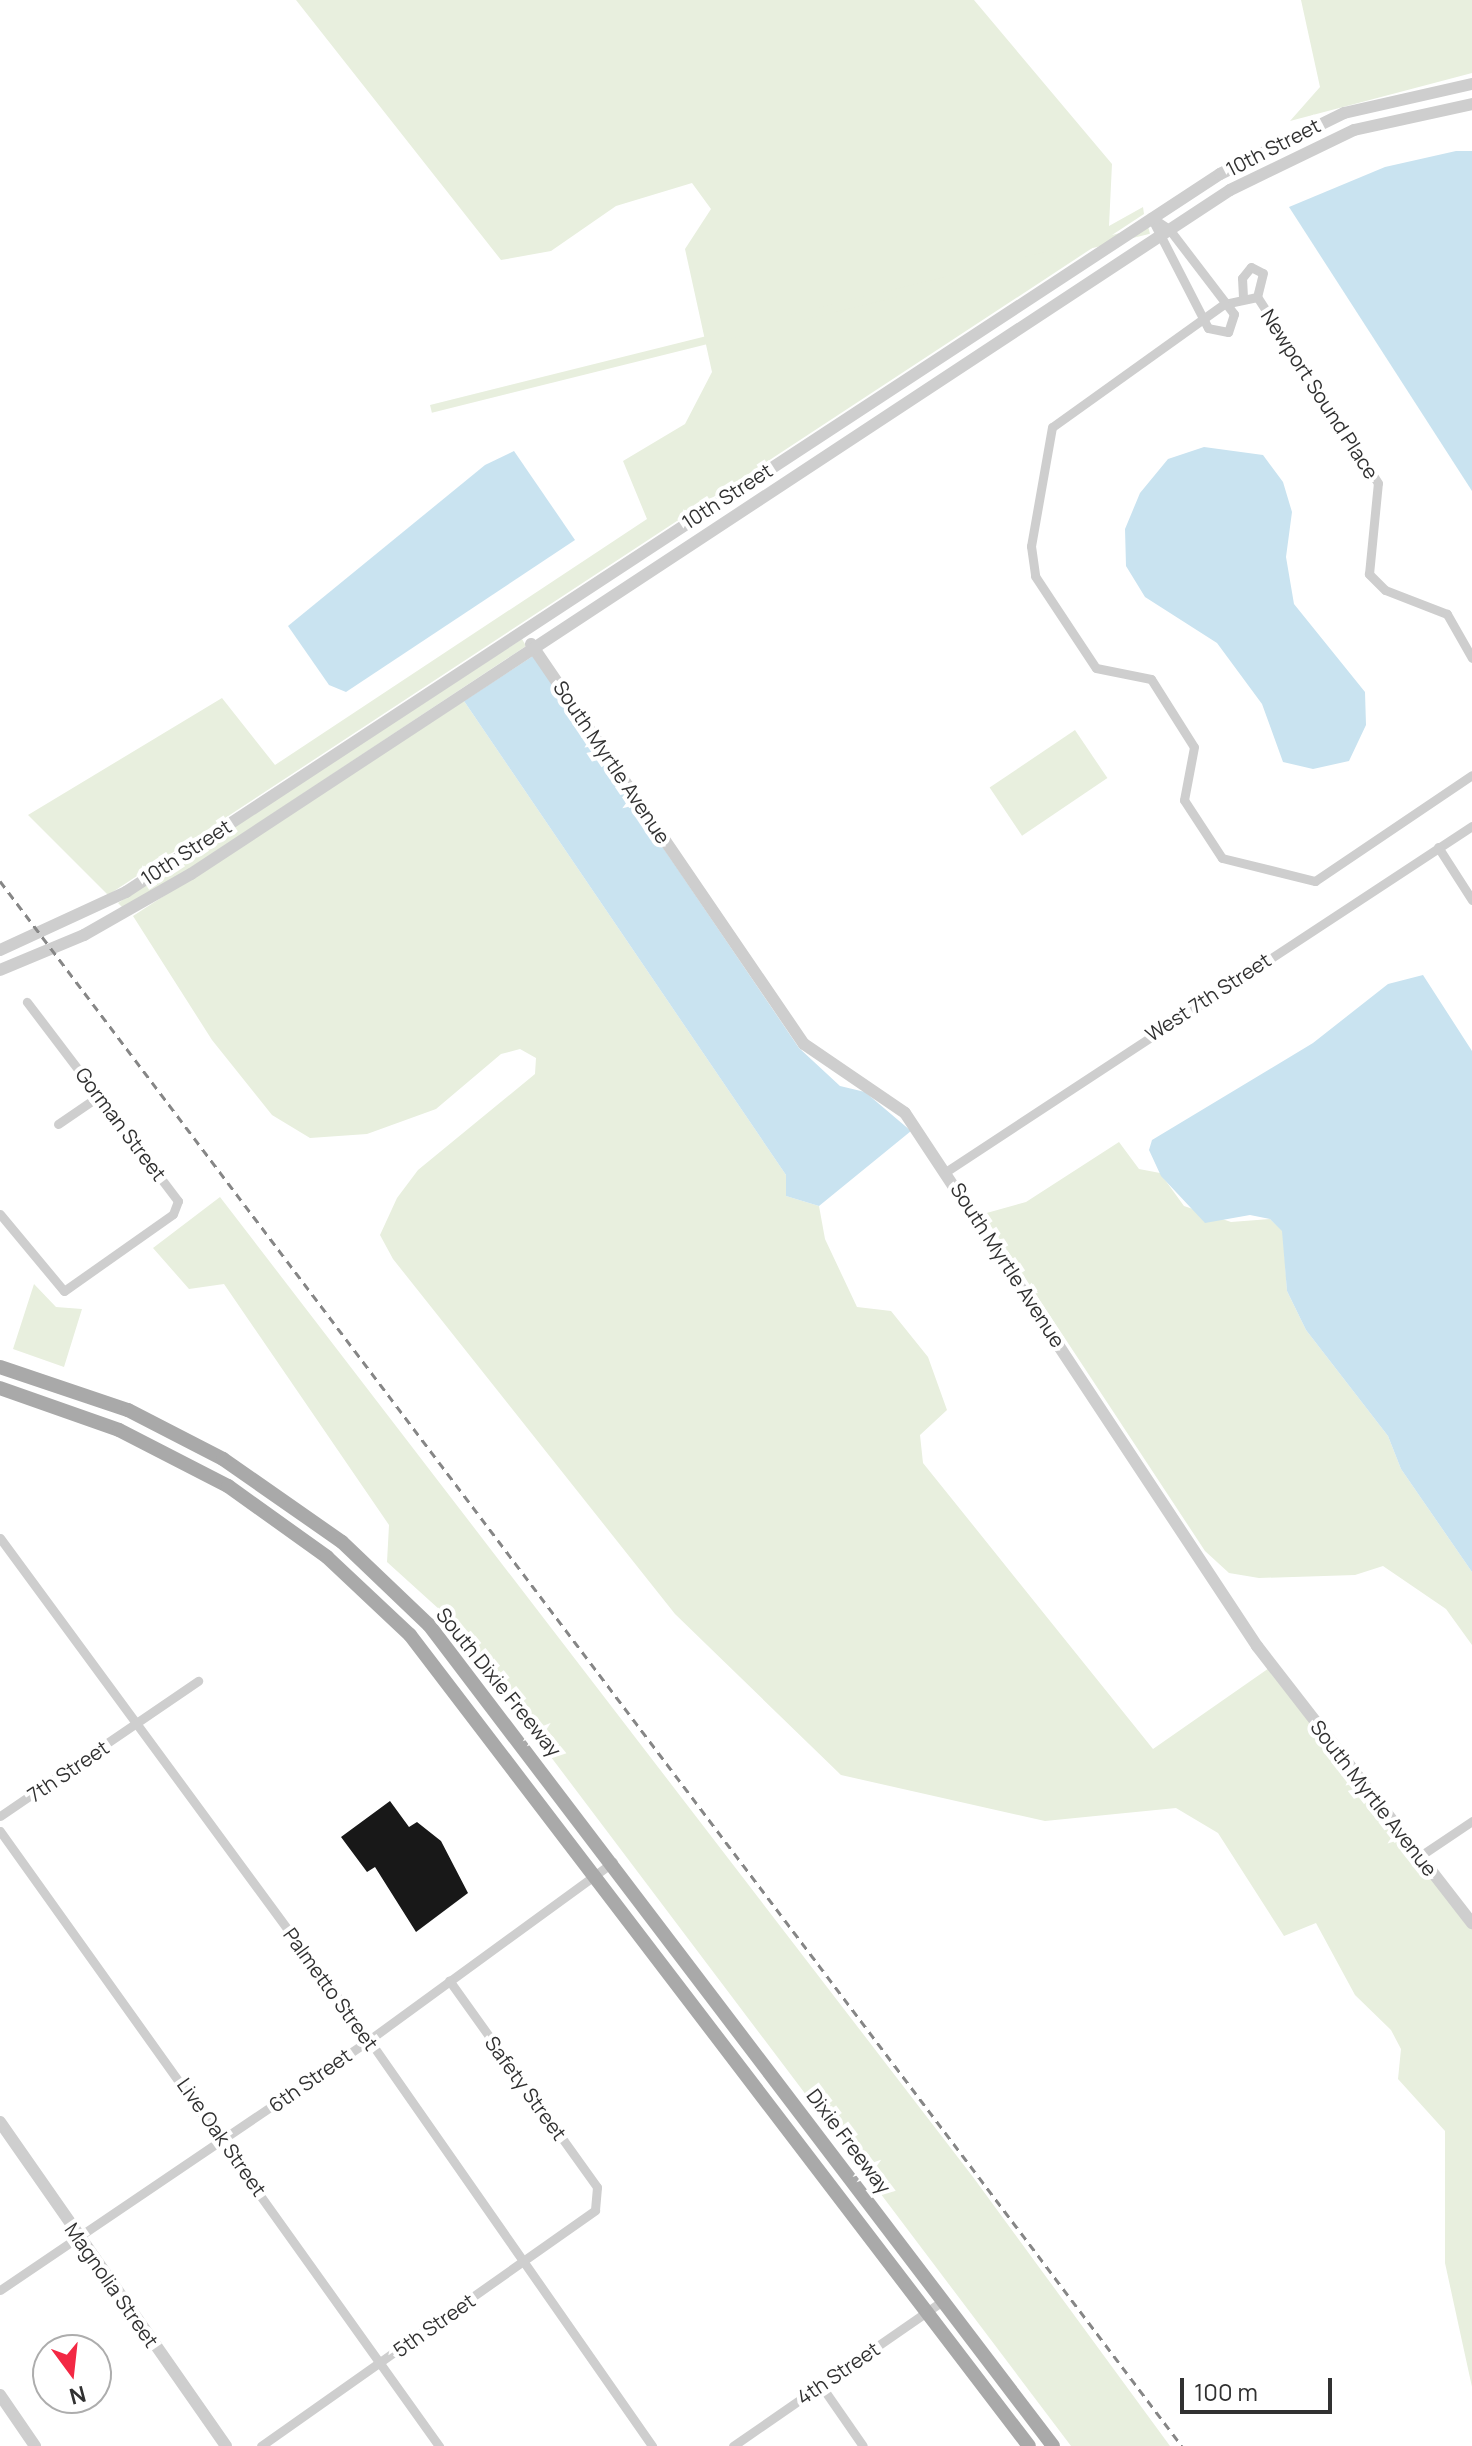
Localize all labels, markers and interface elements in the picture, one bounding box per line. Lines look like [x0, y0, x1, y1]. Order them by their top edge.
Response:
street label: 10th Street [1222, 113, 1324, 181]
street label: Newport Sound Place [1256, 305, 1384, 483]
street label: 10th Street [677, 458, 777, 534]
street label: South Myrtle Avenue [549, 676, 675, 848]
street label: 10th Street [136, 814, 236, 890]
street label: West 7th Street [1141, 948, 1275, 1046]
street label: Gorman Street [71, 1063, 171, 1185]
street label: South Myrtle Avenue [946, 1178, 1070, 1352]
street label: South Dixie Freeway [432, 1603, 566, 1761]
street label: South Myrtle Avenue [1306, 1715, 1442, 1881]
street label: 7th Street [23, 1735, 113, 1807]
street label: Palmetto Street [279, 1923, 383, 2055]
street label: Safety Street [480, 2031, 572, 2145]
street label: 6th Street [264, 2043, 356, 2117]
street label: Live Oak Street [172, 2073, 272, 2201]
street label: Dixie Freeway [802, 2084, 896, 2198]
street label: Magnolia Street [60, 2218, 164, 2352]
street label: 5th Street [389, 2288, 479, 2362]
north arrow [32, 2334, 112, 2414]
street label: 4th Street [792, 2337, 884, 2409]
scale bar [1184, 2362, 1336, 2412]
text: 100 m [1194, 2375, 1258, 2408]
text: N [66, 2379, 89, 2412]

